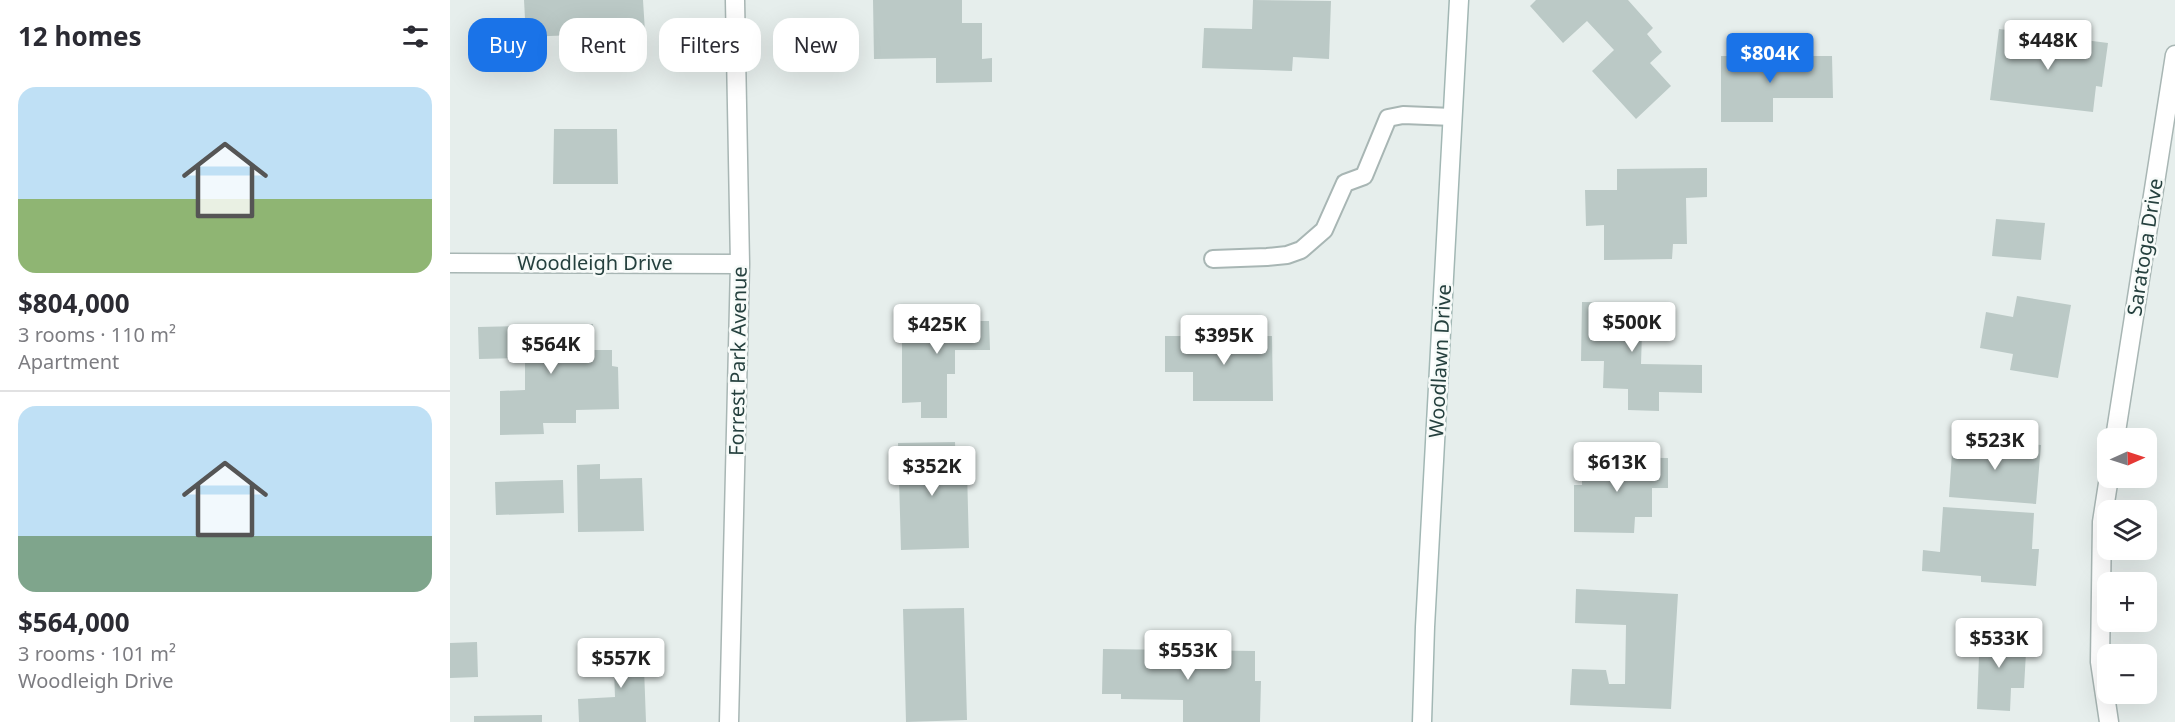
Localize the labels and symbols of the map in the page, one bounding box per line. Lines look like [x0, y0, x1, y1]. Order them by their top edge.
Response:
pin: $448K [2006, 20, 2090, 71]
pin: $804K [1728, 33, 1812, 84]
street label: Saratoga Drive [2120, 176, 2169, 318]
street label: Woodleigh Drive [517, 249, 673, 276]
street label: Forrest Park Avenue [722, 266, 753, 456]
street label: Woodlawn Drive [1422, 283, 1457, 438]
pin: $500K [1590, 302, 1674, 353]
pin: $425K [895, 304, 979, 355]
pin: $395K [1182, 315, 1266, 366]
pin: $564K [509, 324, 593, 375]
pin: $523K [1953, 420, 2037, 471]
north arrow [2097, 428, 2157, 488]
pin: $613K [1575, 442, 1659, 493]
pin: $352K [890, 446, 974, 497]
pin: $533K [1957, 618, 2041, 669]
pin: $553K [1146, 630, 1230, 681]
pin: $557K [579, 638, 663, 689]

